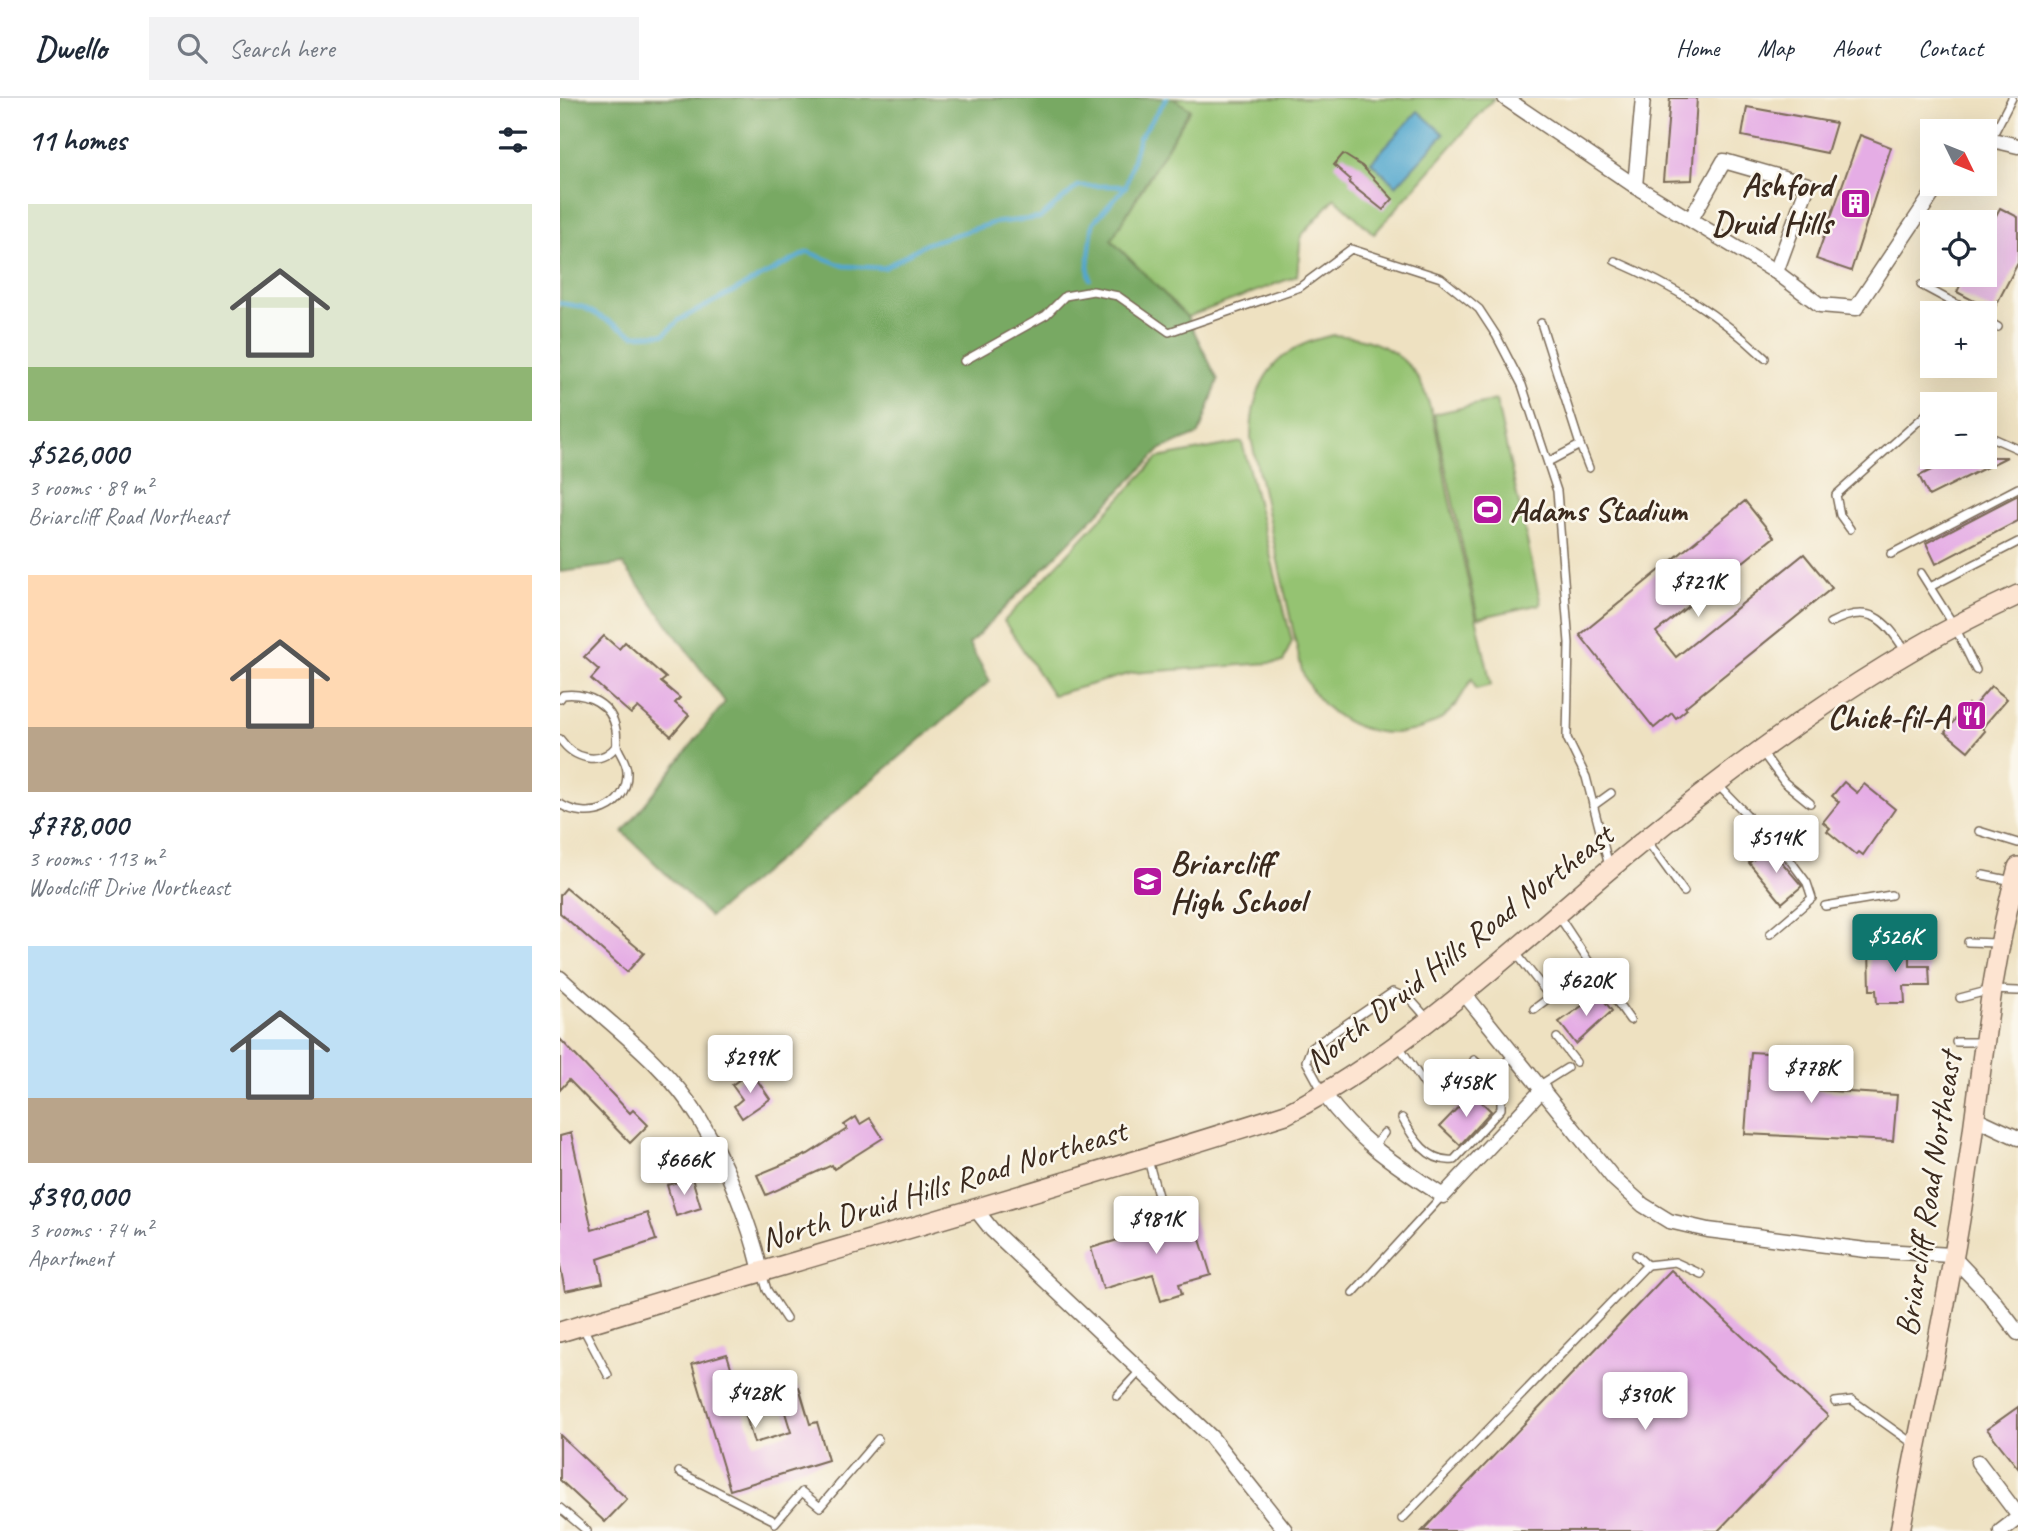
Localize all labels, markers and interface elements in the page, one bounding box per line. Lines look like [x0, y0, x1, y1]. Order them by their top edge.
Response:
search box [149, 17, 639, 80]
text: Dwello [35, 27, 107, 69]
icon: search [173, 29, 211, 67]
text: Search here [229, 32, 335, 65]
text: Home [1676, 33, 1719, 63]
text: Map [1757, 33, 1794, 63]
text: About [1832, 33, 1880, 63]
text: Contact [1918, 33, 1983, 63]
north arrow [1920, 119, 1997, 196]
map controls [1920, 119, 1997, 469]
text: 11 homes [28, 121, 126, 159]
icon: filters [494, 121, 532, 159]
place label: Ashford Druid Hills [1712, 164, 1838, 244]
building icon: Ashford Druid Hills [1838, 186, 1872, 220]
button: locate [1920, 210, 1997, 287]
icon: home [217, 250, 343, 376]
button: + [1920, 301, 1997, 378]
button: − [1920, 392, 1997, 469]
text: $526,000 [28, 435, 129, 473]
text: 3 rooms · 89 m² [28, 473, 152, 502]
place label: Adams Stadium [1510, 489, 1689, 531]
sports icon: Adams Stadium [1470, 492, 1504, 526]
text: Briarcliff Road Northeast [28, 502, 228, 531]
pin: $721K [1649, 560, 1747, 619]
text: $721K [1672, 567, 1725, 596]
icon: home [217, 621, 343, 747]
place label: Chick-fil-A [1828, 696, 1951, 738]
restaurant icon: Chick-fil-A [1955, 699, 1989, 733]
text: $778,000 [28, 806, 128, 844]
street label: North Druid Hills Road Northeast [1296, 812, 1624, 1081]
pin: $514K [1727, 816, 1825, 875]
text: $514K [1750, 823, 1802, 852]
place label: Briarcliff High School [1170, 842, 1311, 922]
text: 3 rooms · 113 m² [28, 844, 163, 873]
school or university icon: Briarcliff High School [1130, 864, 1164, 898]
text: Woodcliff Drive Northeast [28, 873, 230, 902]
pin: $526K [1846, 914, 1944, 974]
text: $526K [1868, 922, 1922, 951]
pin: $620K [1537, 958, 1635, 1018]
text: $620K [1559, 966, 1613, 995]
icon: home [217, 992, 343, 1118]
pin: $299K [701, 1035, 799, 1095]
text: $299K [724, 1043, 776, 1072]
street label: Briarcliff Road Northeast [1885, 1045, 1972, 1339]
pin: $778K [1762, 1046, 1860, 1105]
text: $778K [1785, 1053, 1837, 1082]
pin: $458K [1417, 1060, 1515, 1119]
text: $458K [1440, 1067, 1492, 1096]
street label: North Druid Hills Road Northeast [755, 1108, 1134, 1261]
pin: $666K [635, 1138, 733, 1197]
text: $666K [657, 1145, 711, 1174]
text: $390,000 [28, 1177, 128, 1215]
pin: $981K [1107, 1196, 1205, 1256]
text: $981K [1130, 1204, 1182, 1233]
text: 3 rooms · 74 m² [28, 1215, 152, 1244]
text: Apartment [28, 1244, 113, 1273]
pin: $428K [706, 1370, 804, 1430]
pin: $390K [1596, 1372, 1694, 1432]
text: $428K [728, 1378, 782, 1407]
text: $390K [1619, 1380, 1671, 1409]

